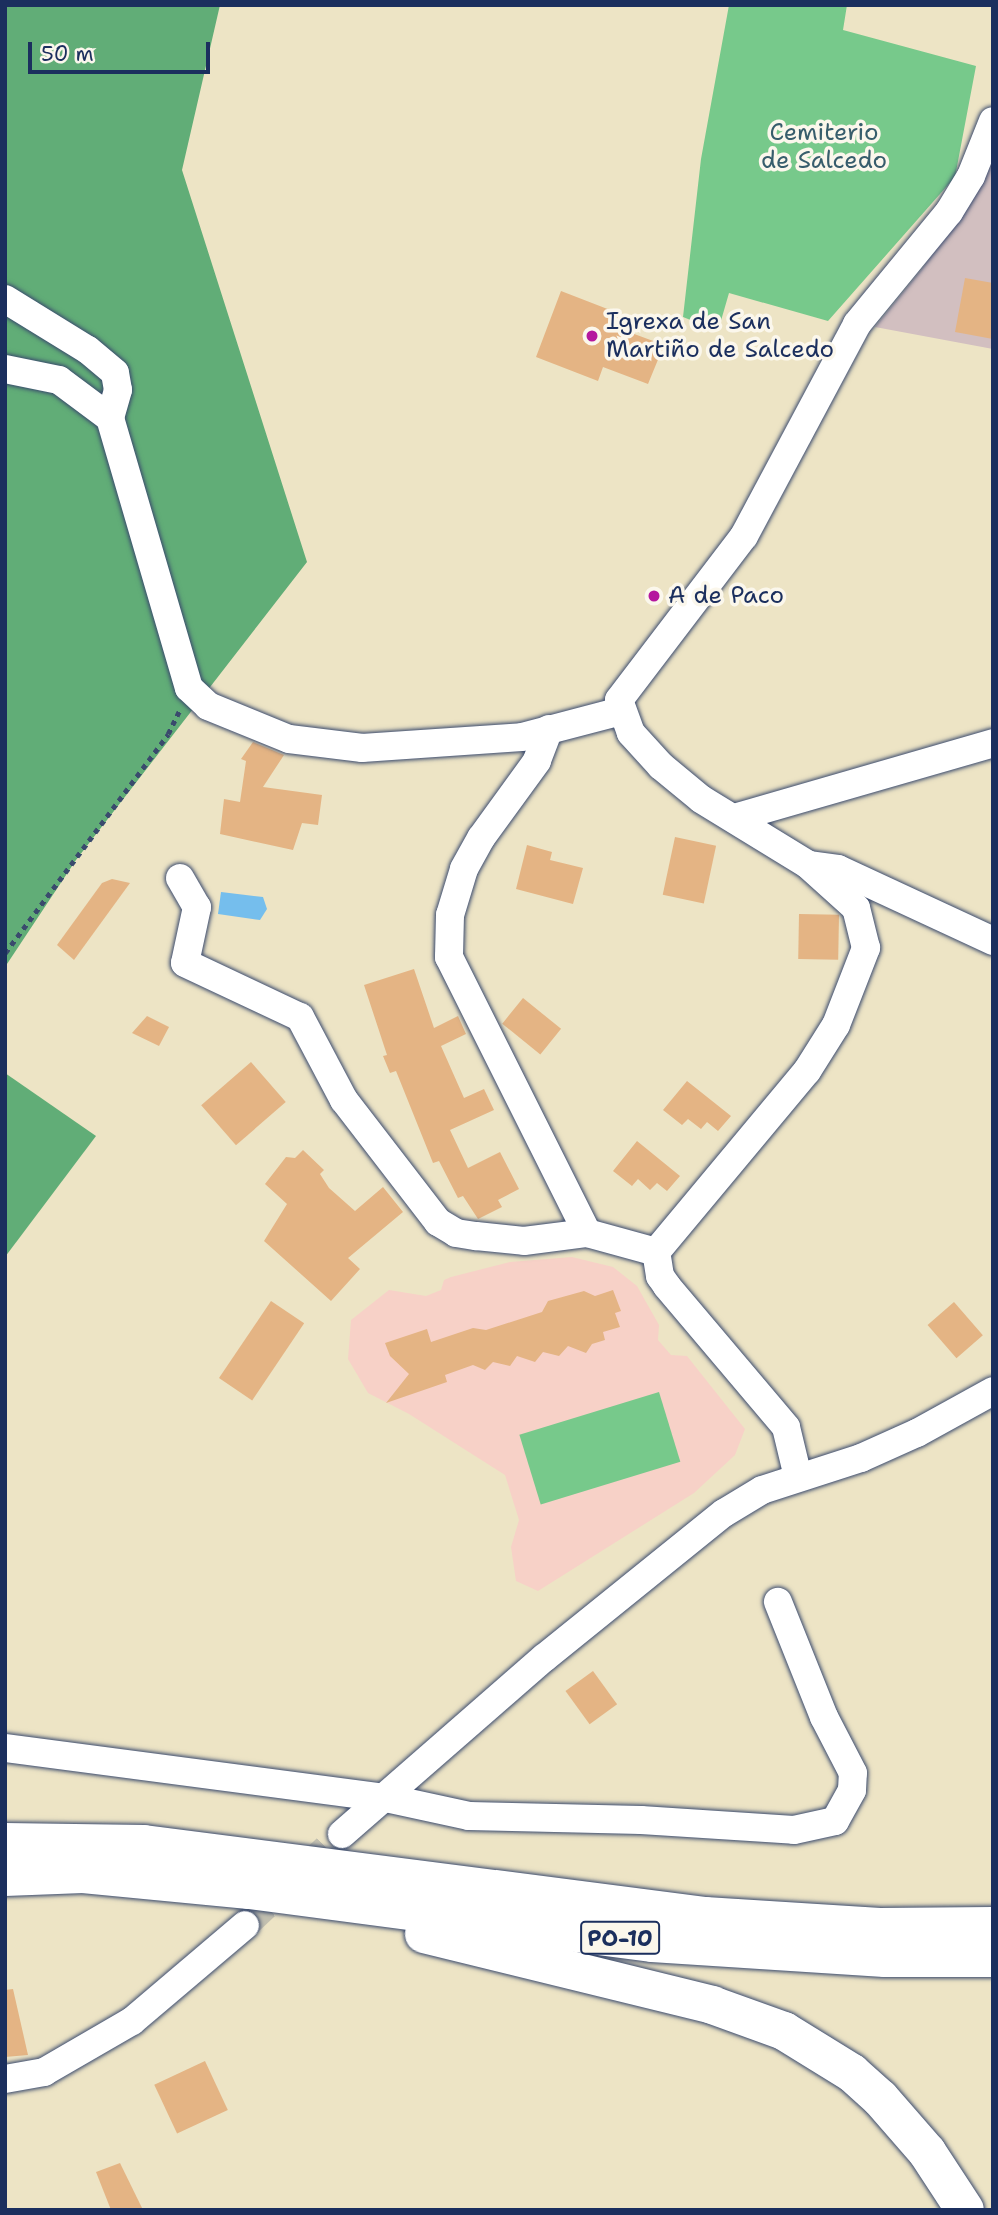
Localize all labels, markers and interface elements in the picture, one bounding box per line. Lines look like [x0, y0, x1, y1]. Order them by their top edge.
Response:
scale bar [32, 28, 214, 72]
text: 50 m [41, 40, 94, 68]
park label: Cemiterio de Salcedo [761, 119, 887, 175]
place label: Igrexa de San Martiño de Salcedo [606, 308, 834, 364]
marker: Igrexa de San Martiño de Salcedo [584, 328, 600, 344]
place label: A de Paco [668, 582, 784, 610]
marker: A de Paco [646, 588, 662, 604]
road number: PO-10 [580, 1918, 660, 1957]

